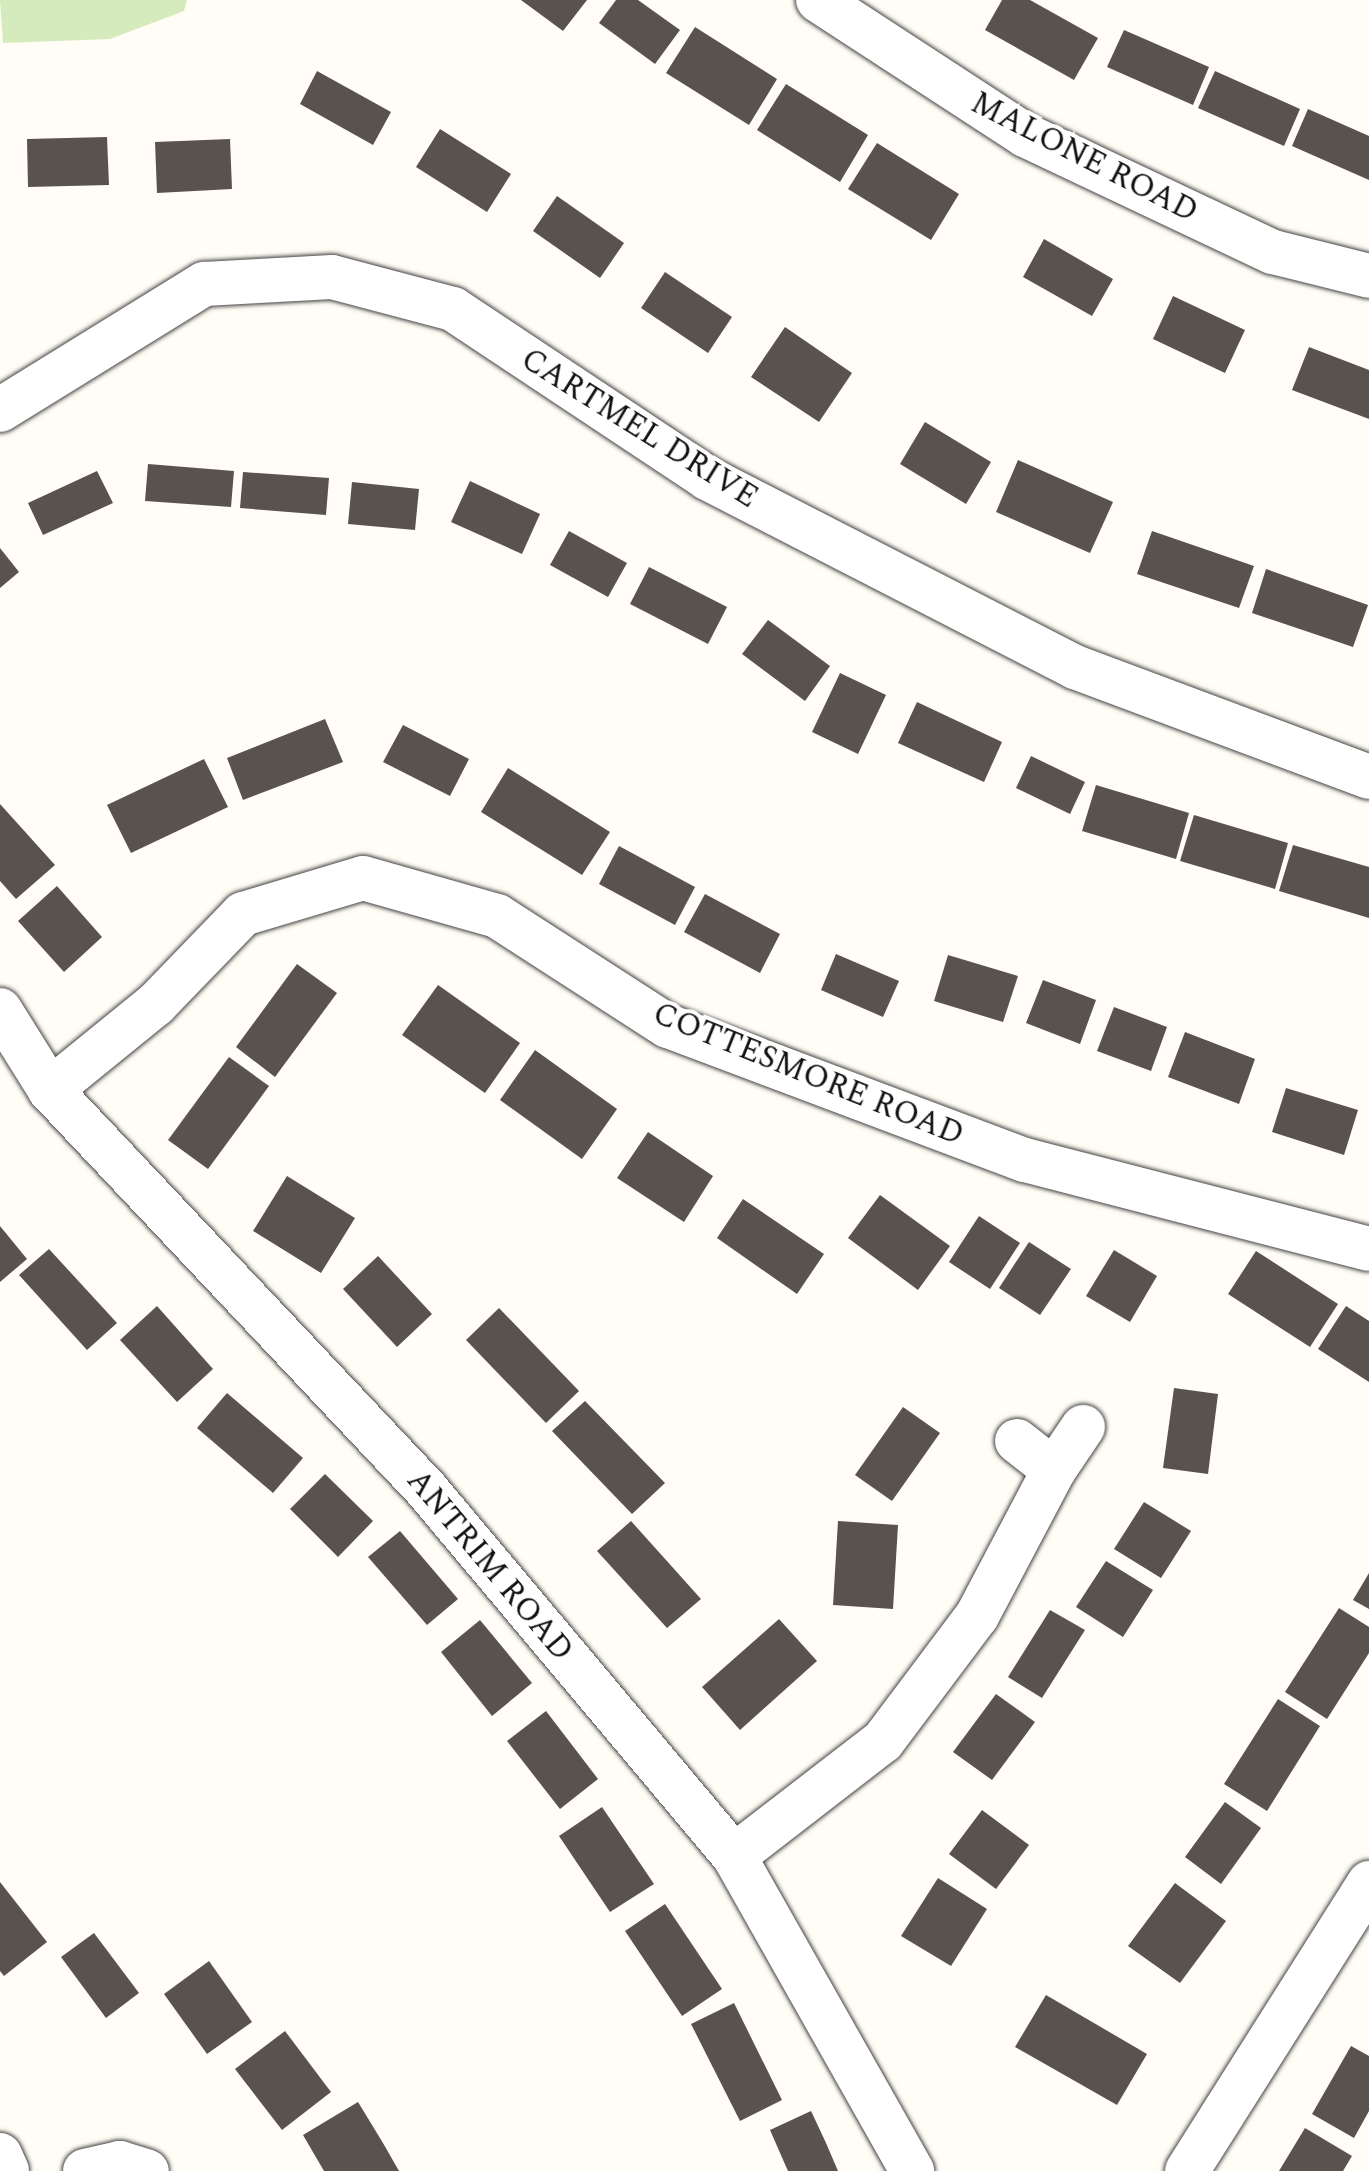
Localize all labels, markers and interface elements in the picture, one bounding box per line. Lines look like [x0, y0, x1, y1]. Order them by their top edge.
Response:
street label: MALONE ROAD [964, 84, 1204, 232]
street label: CARTMEL DRIVE [514, 341, 764, 517]
street label: COTTESMORE ROAD [647, 995, 969, 1155]
street label: ANTRIM ROAD [398, 1462, 580, 1670]

